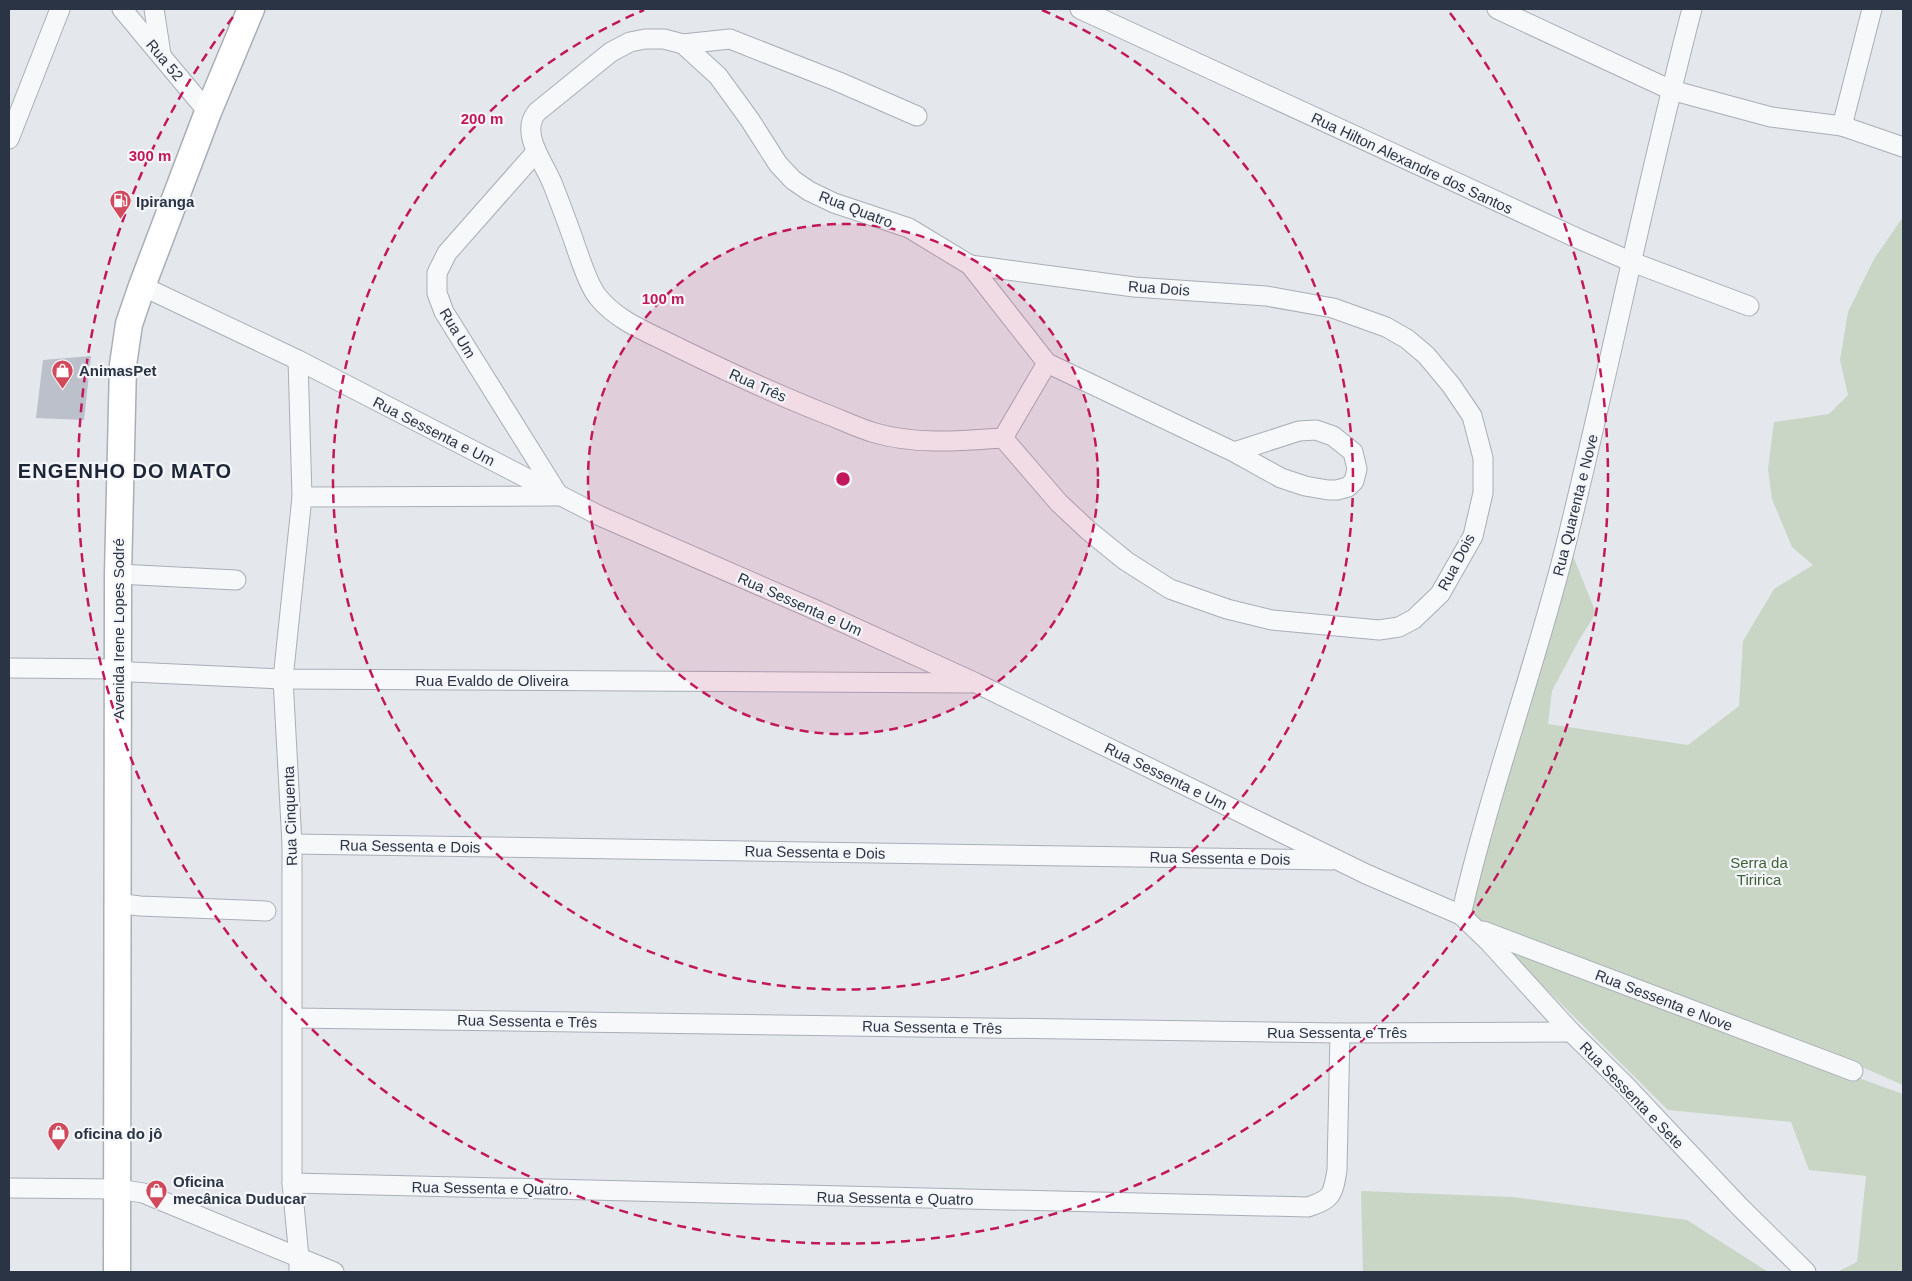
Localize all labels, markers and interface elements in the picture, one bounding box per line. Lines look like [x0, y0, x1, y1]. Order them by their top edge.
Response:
street label: Rua 52 [143, 36, 187, 84]
street label: Rua Hilton Alexandre dos Santos [1309, 109, 1515, 217]
text: 200 m [461, 110, 503, 127]
text: 300 m [129, 147, 171, 164]
street label: Rua Quatro [817, 187, 895, 231]
fuel station icon: Ipiranga [108, 189, 132, 220]
place label: Ipiranga [136, 193, 195, 210]
street label: Rua Dois [1128, 277, 1190, 299]
text: 100 m [642, 290, 684, 307]
street label: Rua Um [437, 305, 479, 361]
shop icon: AnimasPet [51, 358, 75, 389]
place label: AnimasPet [79, 362, 157, 379]
street label: Rua Três [727, 365, 789, 405]
street label: Rua Sessenta e Um [370, 393, 498, 469]
street label: Rua Quarenta e Nove [1549, 432, 1601, 578]
district label: ENGENHO DO MATO [18, 460, 232, 482]
centre of rings [834, 470, 852, 488]
street label: Rua Dois [1434, 531, 1478, 593]
street label: Avenida Irene Lopes Sodré [110, 538, 127, 720]
street label: Rua Sessenta e Um [735, 569, 865, 639]
street label: Rua Evaldo de Oliveira [415, 672, 569, 689]
street label: Rua Sessenta e Um [1102, 739, 1230, 813]
street label: Rua Cinquenta [280, 765, 300, 866]
street label: Rua Sessenta e Dois [339, 836, 481, 856]
street label: Rua Sessenta e Dois [744, 842, 886, 862]
street label: Rua Sessenta e Dois [1149, 848, 1291, 868]
park label: Serra da Tiririca [1730, 854, 1788, 888]
street label: Rua Sessenta e Nove [1593, 966, 1735, 1034]
street label: Rua Sessenta e Três [457, 1011, 597, 1031]
street label: Rua Sessenta e Três [862, 1017, 1002, 1037]
street label: Rua Sessenta e Três [1267, 1024, 1407, 1041]
street label: Rua Sessenta e Sete [1577, 1038, 1687, 1152]
shop icon: oficina do jô [46, 1121, 70, 1152]
place label: oficina do jô [74, 1125, 162, 1142]
place label: Oficina mecânica Duducar [173, 1173, 307, 1207]
shop icon: Oficina mecânica Duducar [145, 1178, 169, 1209]
street label: Rua Sessenta e Quatro [411, 1178, 569, 1198]
street label: Rua Sessenta e Quatro [816, 1188, 974, 1208]

